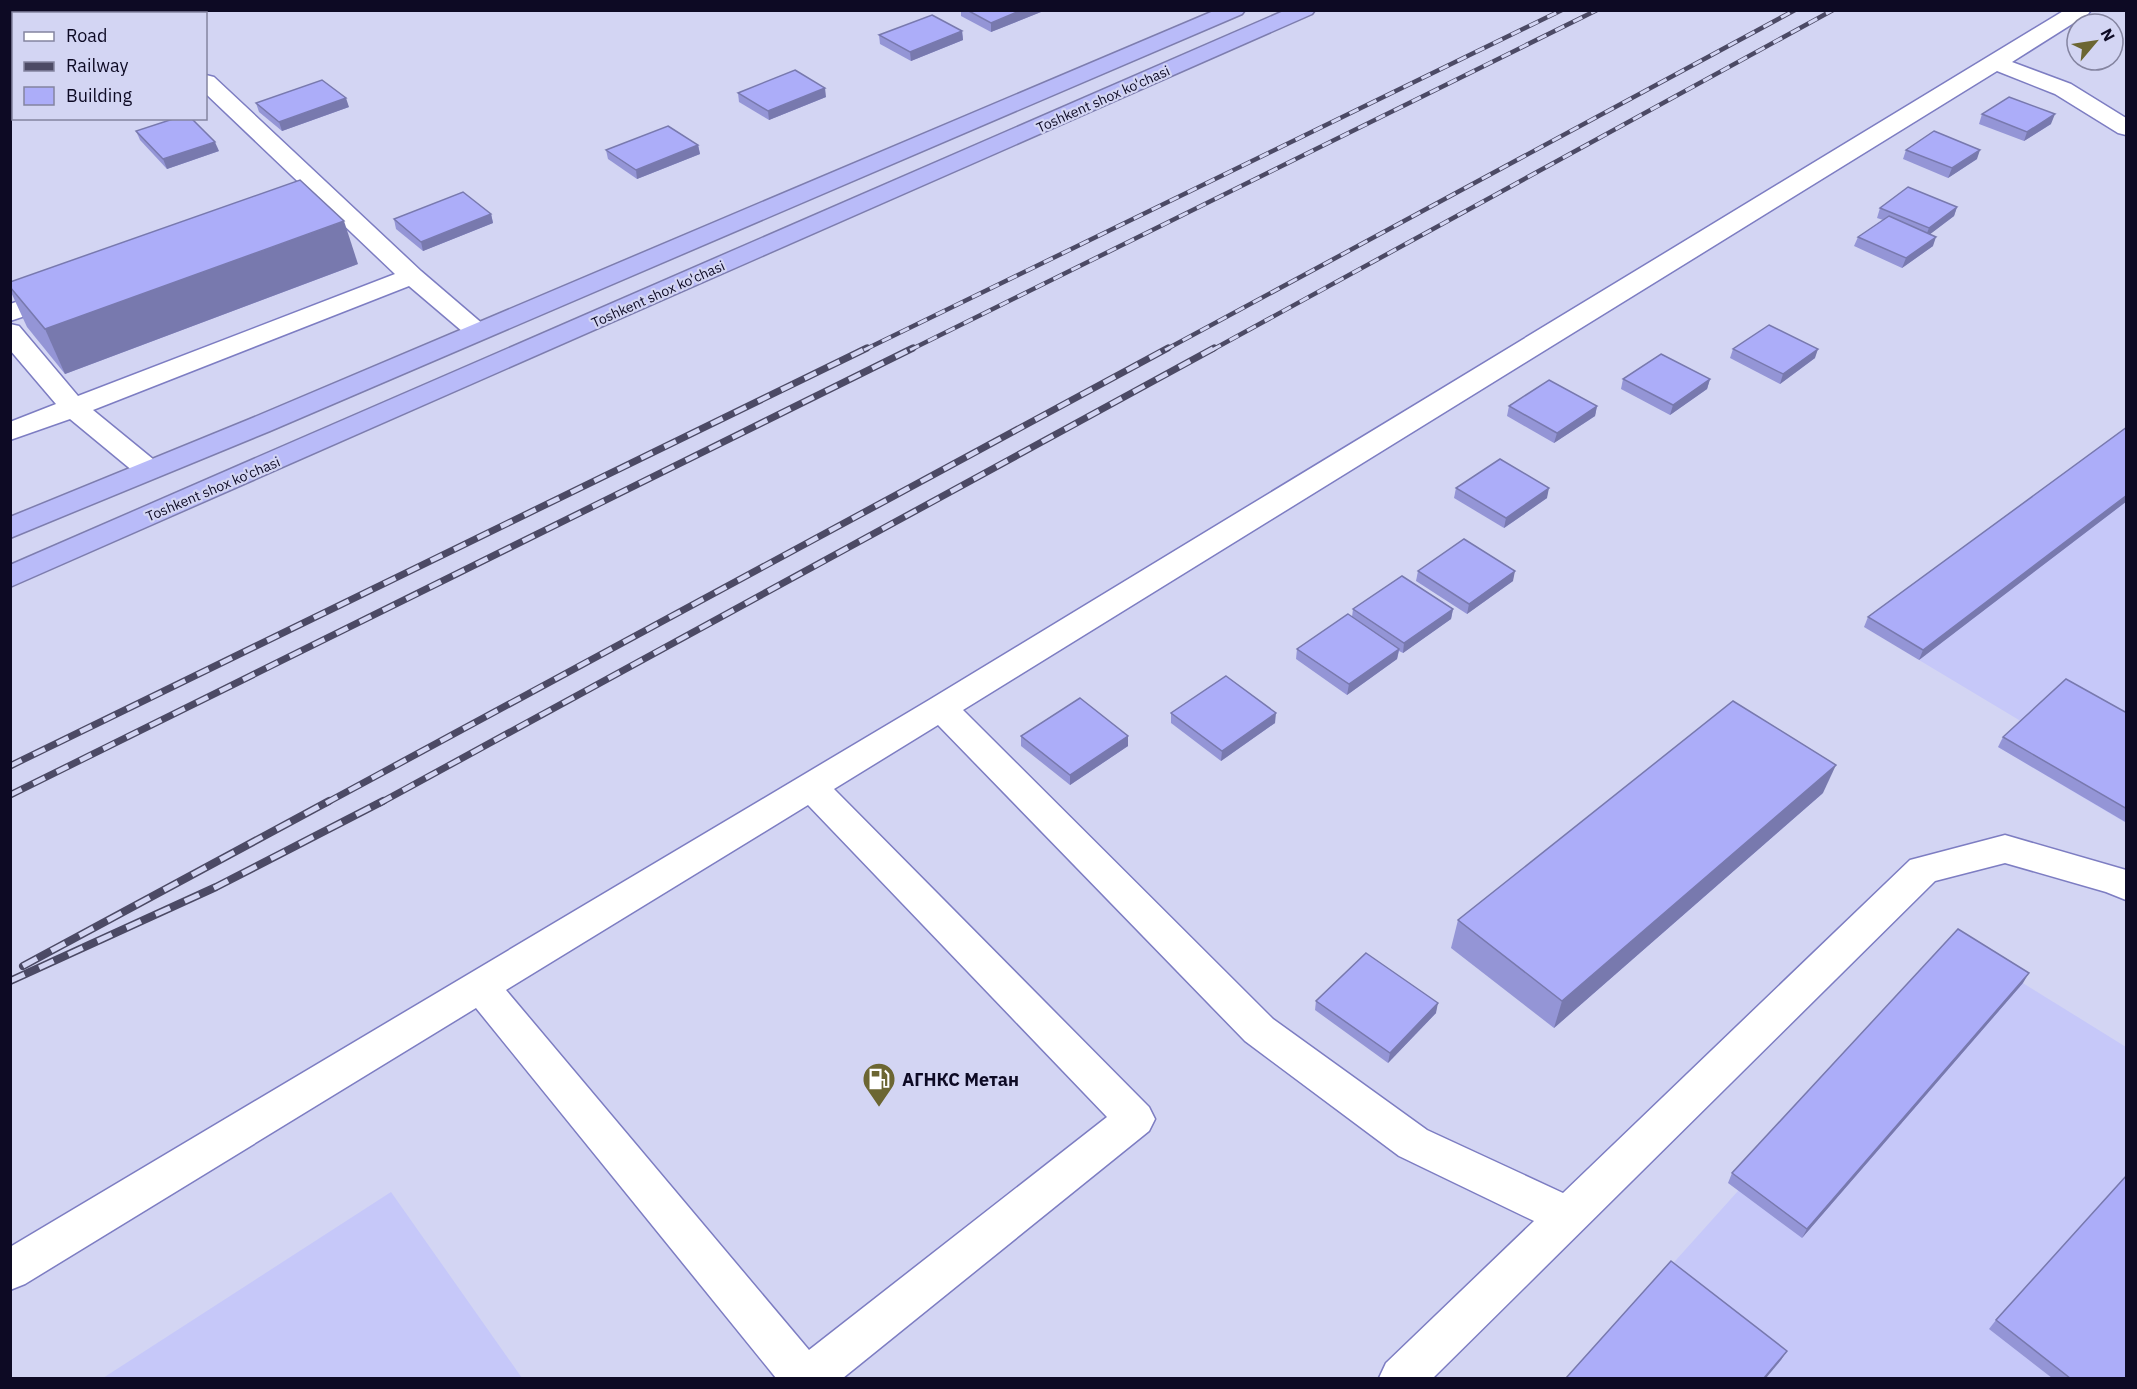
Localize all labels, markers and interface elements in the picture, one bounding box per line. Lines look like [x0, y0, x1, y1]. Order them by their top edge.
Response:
legend [12, 12, 207, 120]
north arrow [2065, 12, 2125, 72]
text: Road [66, 24, 107, 47]
text: N [2097, 25, 2120, 45]
text: Railway [66, 54, 128, 77]
street label: Toshkent shox ko'chasi [1033, 61, 1173, 137]
text: Building [66, 84, 133, 107]
street label: Toshkent shox ko'chasi [588, 256, 728, 332]
street label: Toshkent shox ko'chasi [143, 453, 283, 525]
fuel station icon: АГНКС Метан [861, 1061, 897, 1108]
place label: АГНКС Метан [902, 1068, 1019, 1091]

